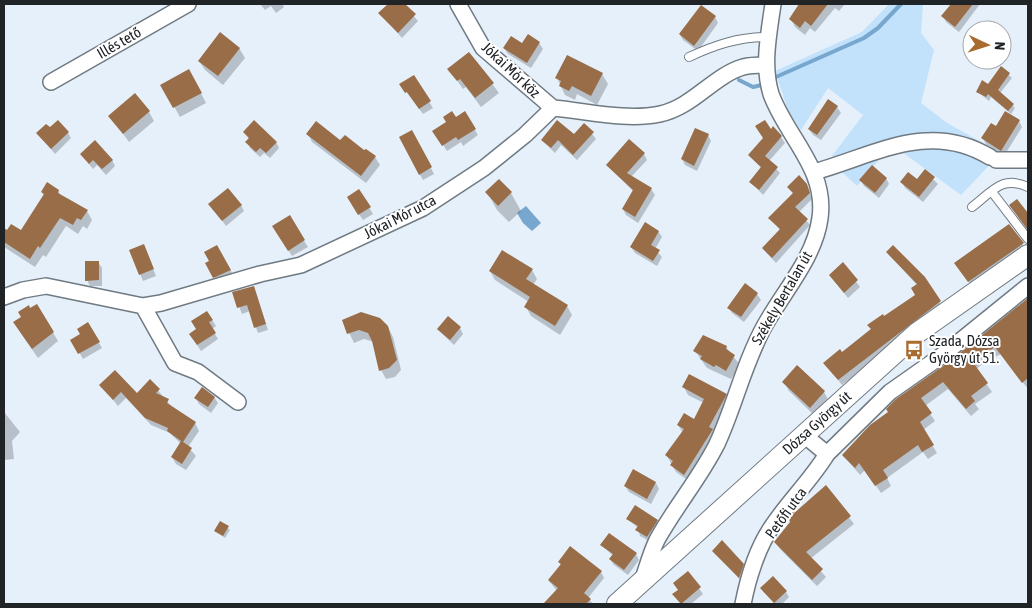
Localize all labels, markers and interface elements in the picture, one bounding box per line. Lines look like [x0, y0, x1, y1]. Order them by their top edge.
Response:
north arrow [962, 20, 1012, 70]
street label: Illés tető [94, 23, 144, 62]
street label: Jókai Mór köz [479, 38, 544, 101]
text: N [992, 41, 1008, 51]
street label: Jókai Mór utca [361, 191, 439, 242]
street label: Székely Bertalan út [748, 248, 815, 347]
place label: Szada, Dózsa György út 51. [929, 332, 999, 366]
bus stop icon: Szada, Dózsa György út 51. [903, 339, 925, 361]
street label: Dózsa György út [779, 387, 854, 458]
street label: Petőfi utca [761, 484, 810, 541]

